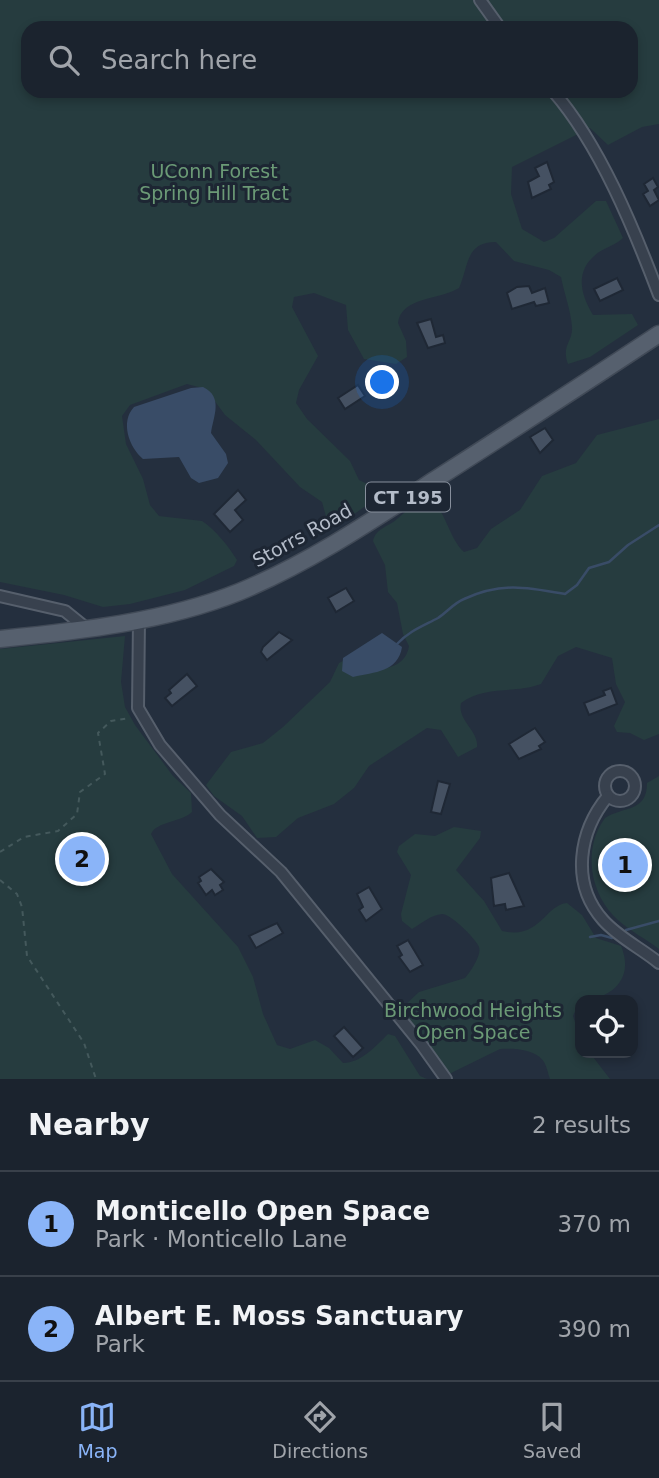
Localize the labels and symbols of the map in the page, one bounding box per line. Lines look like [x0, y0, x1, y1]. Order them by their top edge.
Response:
park label: UConn Forest Spring Hill Tract [139, 160, 289, 204]
your location [365, 365, 399, 399]
road number: CT 195 [366, 482, 450, 512]
street label: Storrs Road [249, 499, 355, 571]
pin: 2 [59, 833, 105, 885]
pin: 1 [602, 839, 648, 891]
park label: Birchwood Heights Open Space [384, 999, 562, 1043]

